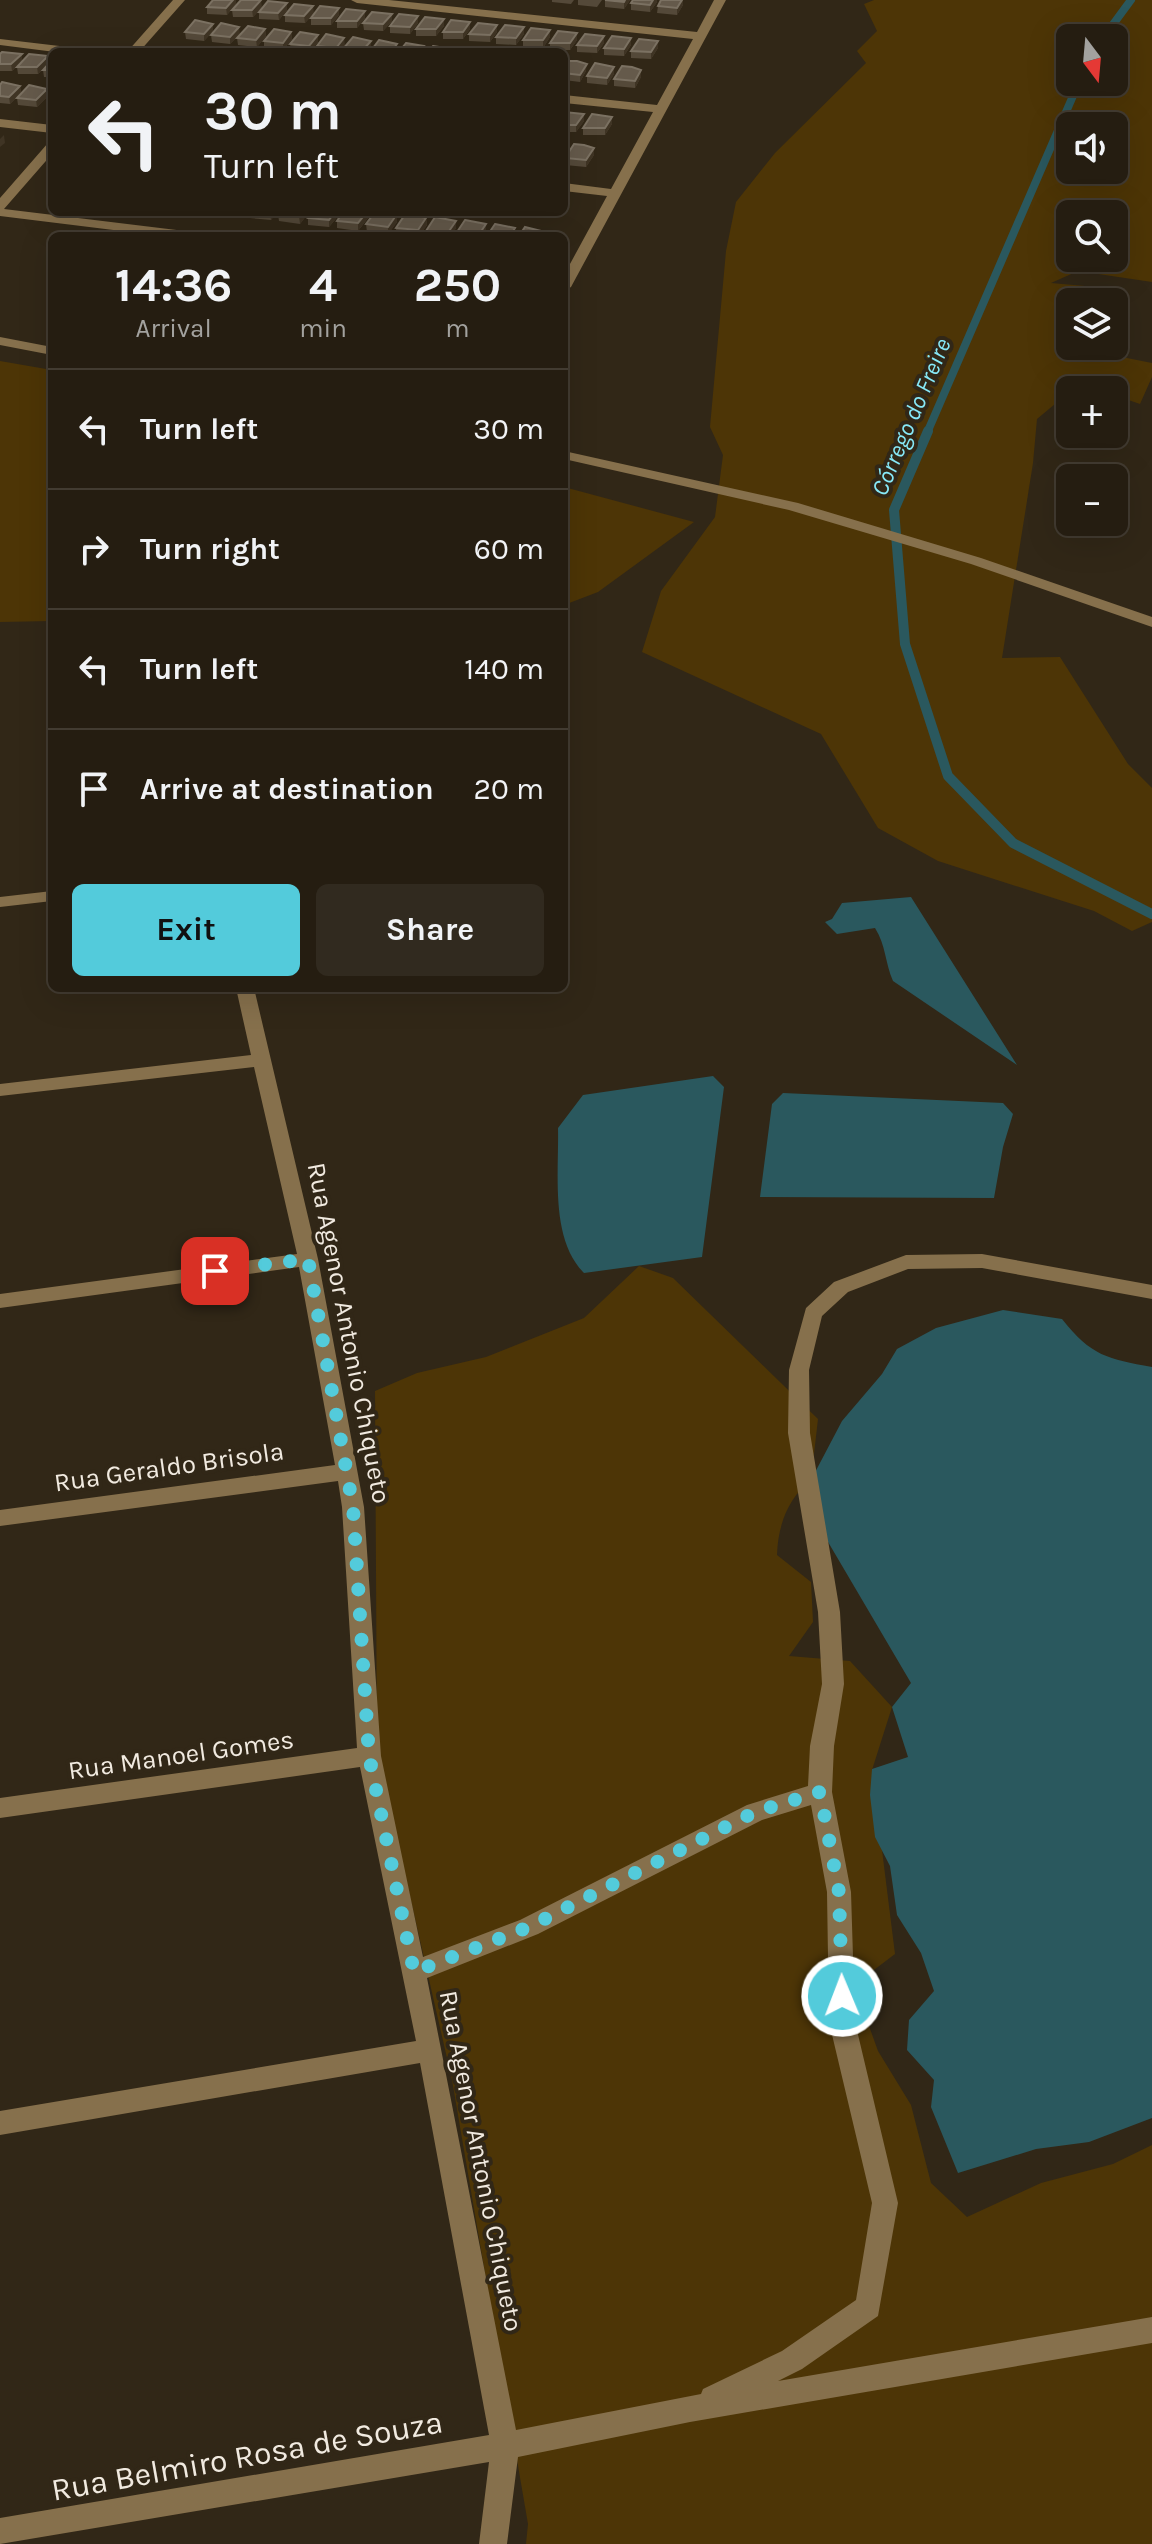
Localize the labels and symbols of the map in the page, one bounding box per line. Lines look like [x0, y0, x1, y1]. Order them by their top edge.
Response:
north arrow [1056, 24, 1128, 96]
water label: Córrego do Freire [865, 334, 957, 500]
street label: Rua Agenor Antonio Chiqueto [301, 1160, 397, 1506]
pin [181, 1237, 249, 1305]
street label: Rua Geraldo Brisola [52, 1436, 286, 1498]
street label: Rua Manoel Gomes [66, 1724, 296, 1786]
position arrow [800, 1954, 884, 2038]
street label: Rua Agenor Antonio Chiqueto [433, 1988, 529, 2334]
street label: Rua Belmiro Rosa de Souza [48, 2403, 446, 2509]

